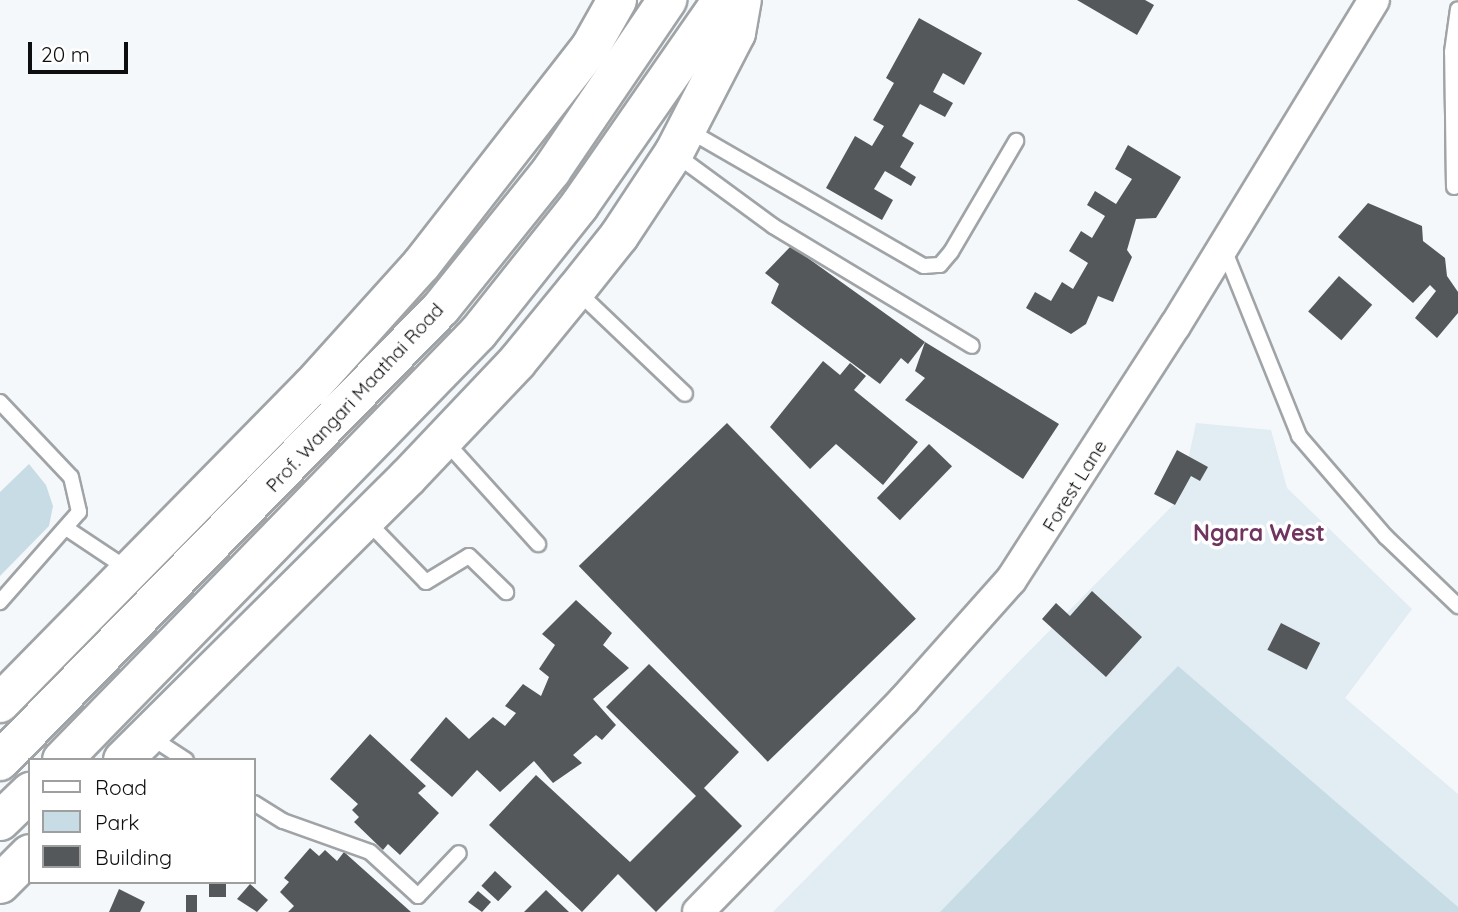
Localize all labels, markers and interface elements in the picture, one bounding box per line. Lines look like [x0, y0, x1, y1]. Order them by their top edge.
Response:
scale bar [32, 28, 131, 72]
text: 20 m [41, 41, 90, 67]
street label: Prof. Wangari Maathai Road [261, 299, 449, 497]
street label: Forest Lane [1038, 436, 1112, 536]
district label: Ngara West [1193, 519, 1325, 547]
legend [28, 758, 256, 884]
text: Road [95, 774, 147, 800]
text: Park [95, 809, 139, 835]
text: Building [95, 844, 172, 870]

